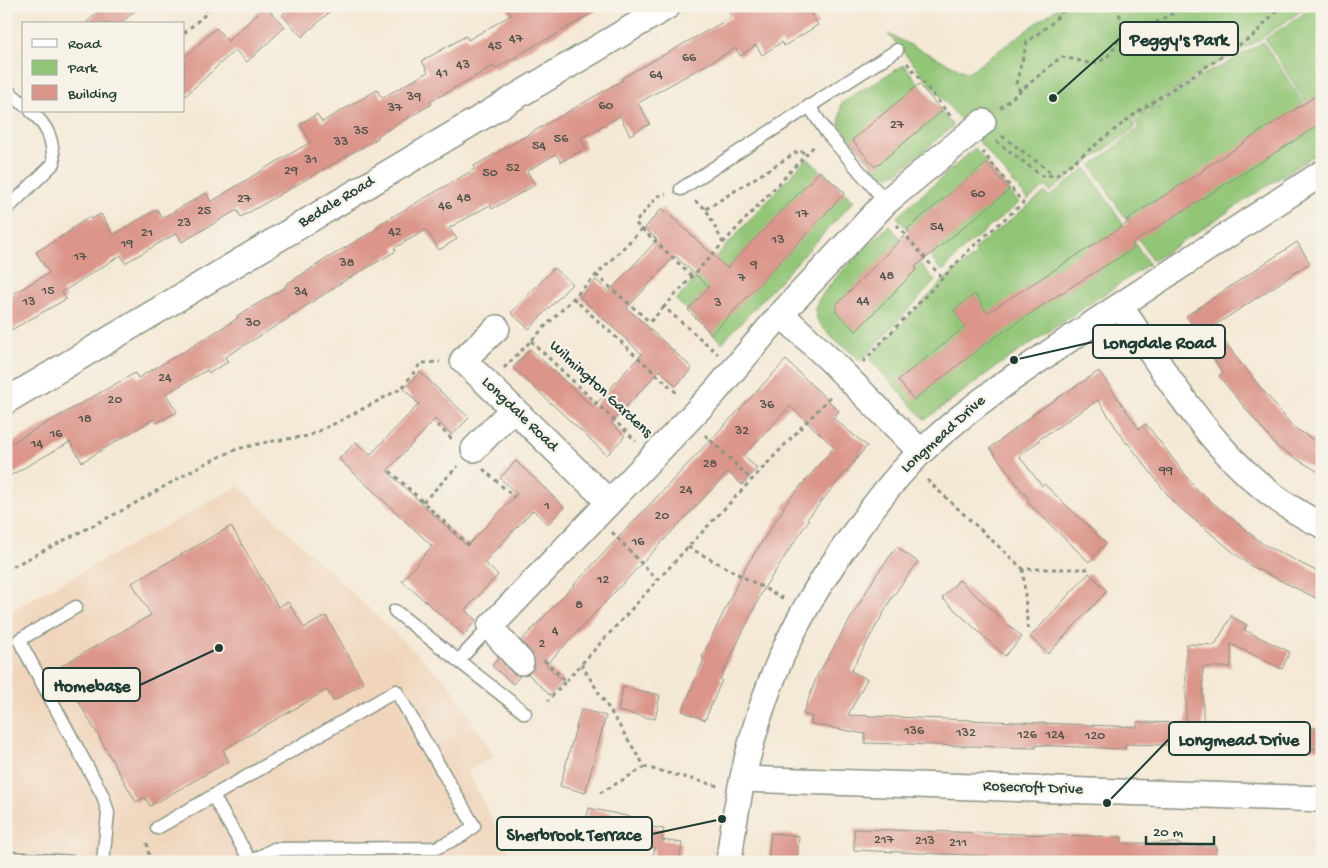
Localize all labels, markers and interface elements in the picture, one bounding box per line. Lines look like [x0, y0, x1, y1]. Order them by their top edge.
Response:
legend [22, 22, 185, 112]
callout: Peggy's Park [1120, 22, 1238, 55]
house number: 47 [509, 31, 524, 48]
text: Peggy's Park [1129, 31, 1230, 52]
text: Road [68, 36, 102, 54]
house number: 45 [488, 38, 502, 55]
house number: 66 [682, 50, 697, 67]
house number: 43 [456, 57, 470, 74]
text: Park [67, 60, 98, 78]
house number: 41 [436, 65, 448, 82]
house number: 64 [649, 67, 663, 84]
text: Building [67, 86, 117, 104]
house number: 39 [406, 89, 421, 106]
house number: 60 [598, 98, 614, 115]
house number: 37 [387, 100, 403, 117]
house number: 27 [890, 117, 905, 134]
house number: 35 [353, 123, 368, 140]
house number: 56 [554, 131, 569, 148]
house number: 33 [333, 134, 348, 151]
house number: 54 [532, 138, 546, 155]
house number: 31 [304, 152, 317, 169]
house number: 52 [506, 160, 520, 177]
house number: 29 [284, 163, 298, 180]
house number: 50 [482, 165, 498, 182]
street label: Bedale Road [295, 172, 380, 234]
house number: 60 [970, 186, 986, 203]
house number: 48 [457, 190, 471, 207]
house number: 27 [237, 191, 252, 208]
house number: 46 [438, 198, 453, 215]
house number: 25 [197, 203, 211, 220]
house number: 17 [795, 206, 809, 223]
house number: 23 [177, 215, 191, 232]
house number: 54 [930, 219, 944, 236]
house number: 42 [388, 224, 402, 241]
house number: 21 [141, 225, 153, 242]
house number: 13 [771, 232, 784, 249]
house number: 19 [120, 236, 133, 253]
house number: 17 [73, 249, 87, 266]
house number: 38 [339, 255, 355, 272]
house number: 9 [749, 257, 758, 274]
house number: 48 [880, 268, 894, 285]
house number: 7 [737, 270, 746, 287]
house number: 15 [40, 283, 55, 300]
house number: 34 [293, 284, 308, 301]
house number: 44 [856, 293, 870, 310]
house number: 13 [22, 294, 35, 311]
house number: 3 [713, 295, 722, 312]
house number: 30 [244, 315, 261, 332]
callout: Longdale Road [1093, 325, 1225, 358]
text: Longdale Road [1103, 334, 1217, 355]
street label: Wilmington Gardens [544, 337, 656, 443]
house number: 24 [158, 370, 172, 387]
street label: Longdale Road [477, 374, 563, 458]
house number: 20 [108, 392, 122, 409]
street label: Longmead Drive [898, 392, 991, 478]
house number: 36 [759, 397, 775, 414]
house number: 18 [77, 411, 92, 428]
house number: 32 [734, 423, 749, 440]
house number: 16 [49, 426, 63, 443]
house number: 14 [30, 436, 44, 453]
house number: 28 [703, 456, 718, 473]
house number: 99 [1158, 463, 1173, 480]
house number: 24 [679, 482, 693, 499]
house number: 1 [543, 498, 550, 515]
house number: 20 [655, 508, 669, 525]
house number: 16 [631, 534, 645, 551]
house number: 12 [596, 572, 609, 589]
house number: 8 [575, 597, 583, 614]
house number: 4 [552, 623, 559, 640]
house number: 2 [539, 636, 546, 653]
callout: Homebase [43, 668, 140, 701]
text: Homebase [53, 677, 131, 698]
callout: Longmead Drive [1169, 722, 1310, 755]
house number: 136 [903, 723, 925, 740]
house number: 132 [955, 725, 976, 742]
house number: 126 [1016, 727, 1038, 744]
house number: 124 [1044, 727, 1065, 744]
house number: 120 [1084, 728, 1105, 745]
text: Longmead Drive [1179, 731, 1300, 752]
street label: Rosecroft Drive [983, 778, 1084, 800]
scale bar [1146, 813, 1213, 845]
callout: Sherbrook Terrace [497, 817, 652, 850]
text: 20 m [1153, 824, 1183, 842]
text: Sherbrook Terrace [507, 826, 642, 847]
house number: 217 [874, 832, 895, 849]
house number: 213 [915, 833, 935, 850]
house number: 211 [949, 835, 967, 852]

